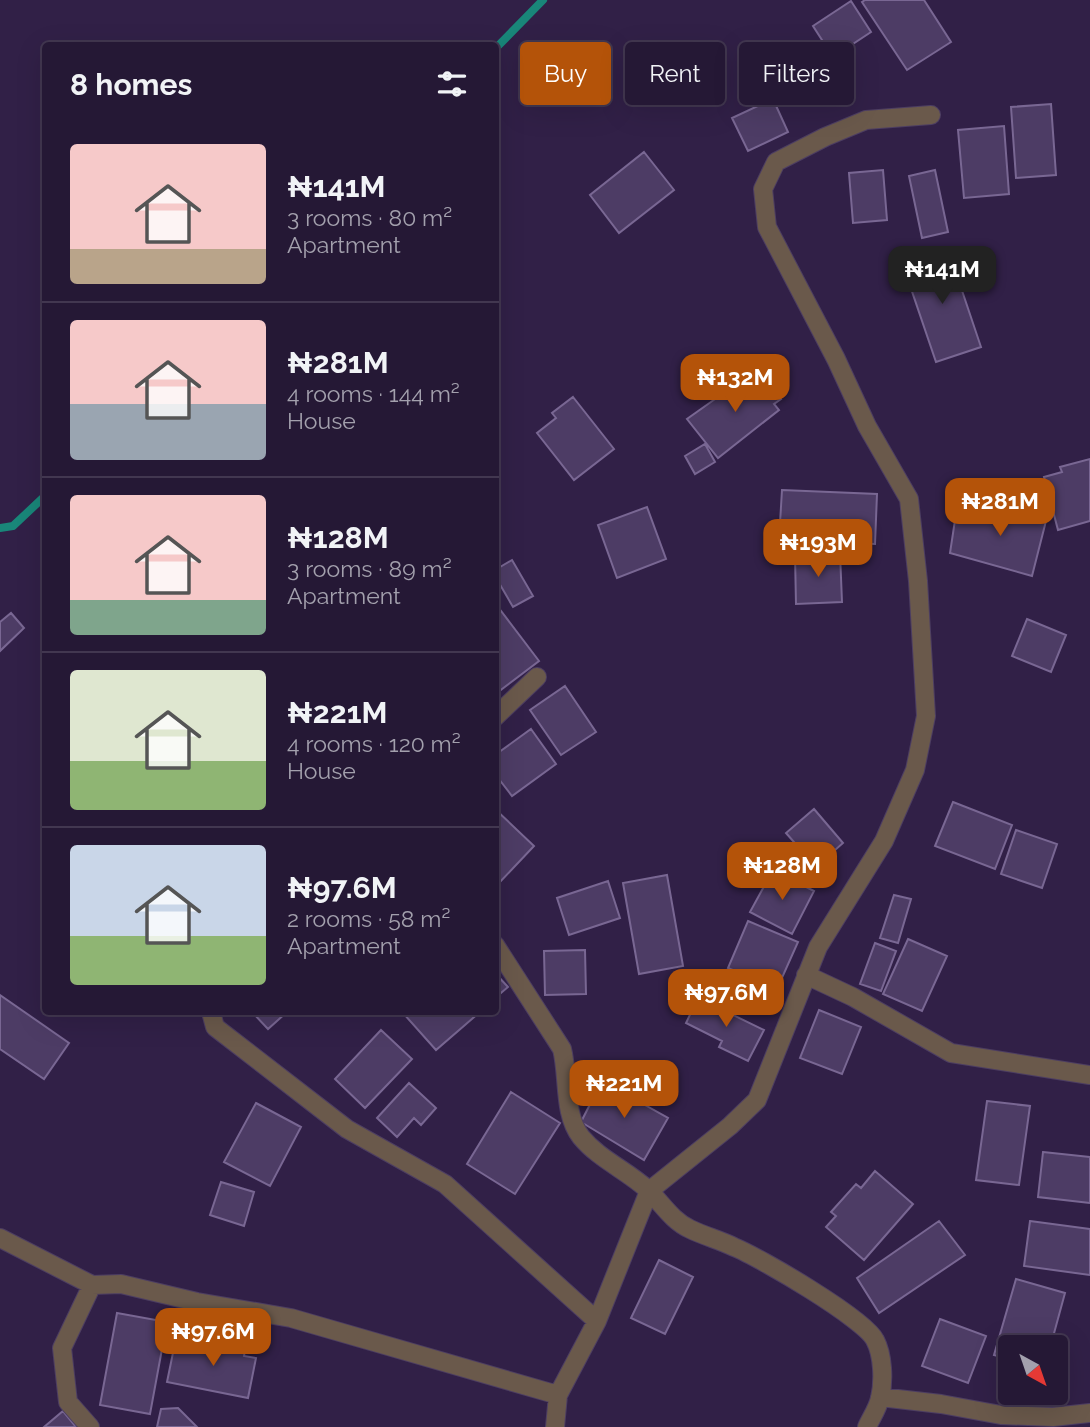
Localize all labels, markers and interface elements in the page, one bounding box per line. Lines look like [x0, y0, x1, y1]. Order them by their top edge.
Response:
chip: Buy [520, 42, 611, 105]
chip: Rent [625, 42, 725, 105]
chip: Filters [739, 42, 854, 105]
icon: filters [433, 65, 471, 103]
text: 8 homes [70, 67, 192, 102]
text: ₦141M [287, 169, 386, 204]
icon: home [126, 172, 210, 256]
text: 3 rooms · 80 m² [287, 204, 452, 231]
text: Apartment [287, 231, 401, 258]
pin: ₦141M [893, 246, 991, 306]
text: ₦141M [904, 255, 980, 282]
text: ₦281M [287, 345, 389, 380]
icon: home [126, 348, 210, 432]
pin: ₦132M [686, 354, 784, 414]
text: ₦132M [697, 363, 773, 390]
text: 4 rooms · 144 m² [287, 380, 460, 407]
text: House [287, 407, 356, 434]
pin: ₦281M [951, 478, 1049, 538]
text: ₦281M [961, 487, 1039, 514]
text: ₦128M [287, 520, 389, 555]
pin: ₦193M [769, 520, 867, 579]
icon: home [126, 523, 210, 607]
text: ₦193M [779, 528, 857, 555]
text: 3 rooms · 89 m² [287, 555, 452, 582]
text: Apartment [287, 582, 401, 609]
text: ₦221M [287, 695, 387, 730]
icon: home [126, 698, 210, 782]
text: 4 rooms · 120 m² [287, 730, 461, 757]
text: House [287, 757, 356, 784]
pin: ₦128M [733, 842, 831, 902]
text: ₦128M [743, 851, 821, 878]
text: ₦97.6M [287, 870, 397, 905]
icon: home [126, 873, 210, 957]
text: 2 rooms · 58 m² [287, 905, 450, 932]
text: Apartment [287, 932, 401, 959]
pin: ₦97.6M [669, 970, 783, 1029]
text: ₦97.6M [684, 978, 768, 1005]
pin: ₦221M [575, 1060, 673, 1120]
text: ₦221M [585, 1069, 663, 1096]
pin: ₦97.6M [156, 1308, 270, 1368]
text: ₦97.6M [171, 1317, 255, 1344]
north arrow [998, 1335, 1068, 1405]
map controls [998, 1335, 1068, 1405]

